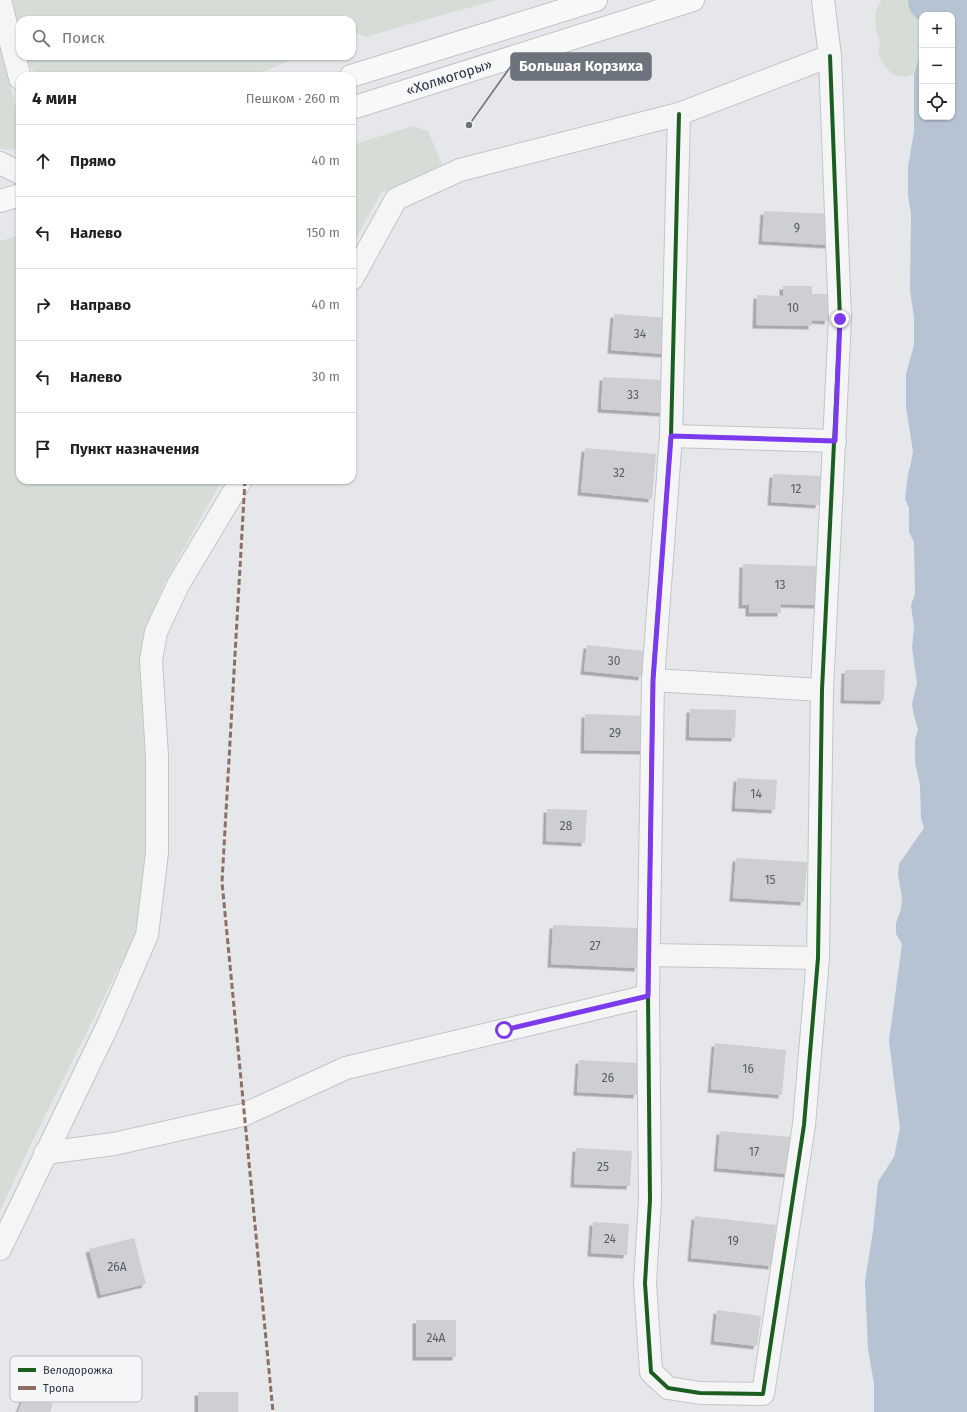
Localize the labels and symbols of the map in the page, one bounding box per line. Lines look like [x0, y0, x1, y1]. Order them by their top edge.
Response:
callout: Большая Корзиха [511, 53, 651, 80]
street label: «Холмогоры» [404, 56, 494, 99]
text: Большая Корзиха [519, 57, 643, 75]
house number: 9 [794, 221, 800, 235]
house number: 10 [787, 301, 799, 315]
route end [831, 310, 849, 328]
house number: 34 [634, 327, 647, 341]
house number: 33 [627, 388, 639, 402]
house number: 32 [613, 466, 625, 480]
house number: 12 [790, 482, 802, 496]
house number: 13 [774, 578, 786, 592]
house number: 30 [608, 654, 621, 668]
house number: 29 [609, 726, 621, 740]
house number: 14 [750, 787, 762, 801]
house number: 28 [560, 819, 573, 833]
house number: 15 [764, 873, 776, 887]
house number: 27 [589, 939, 601, 953]
route start [495, 1021, 513, 1039]
house number: 16 [742, 1062, 754, 1076]
house number: 26 [602, 1071, 614, 1085]
house number: 17 [749, 1145, 759, 1159]
house number: 25 [597, 1160, 609, 1174]
house number: 24 [604, 1232, 617, 1246]
house number: 19 [727, 1234, 739, 1248]
house number: 26А [107, 1260, 127, 1274]
house number: 24А [427, 1331, 446, 1345]
legend [10, 1356, 142, 1402]
text: Велодорожка [43, 1364, 113, 1377]
text: Тропа [43, 1382, 74, 1395]

